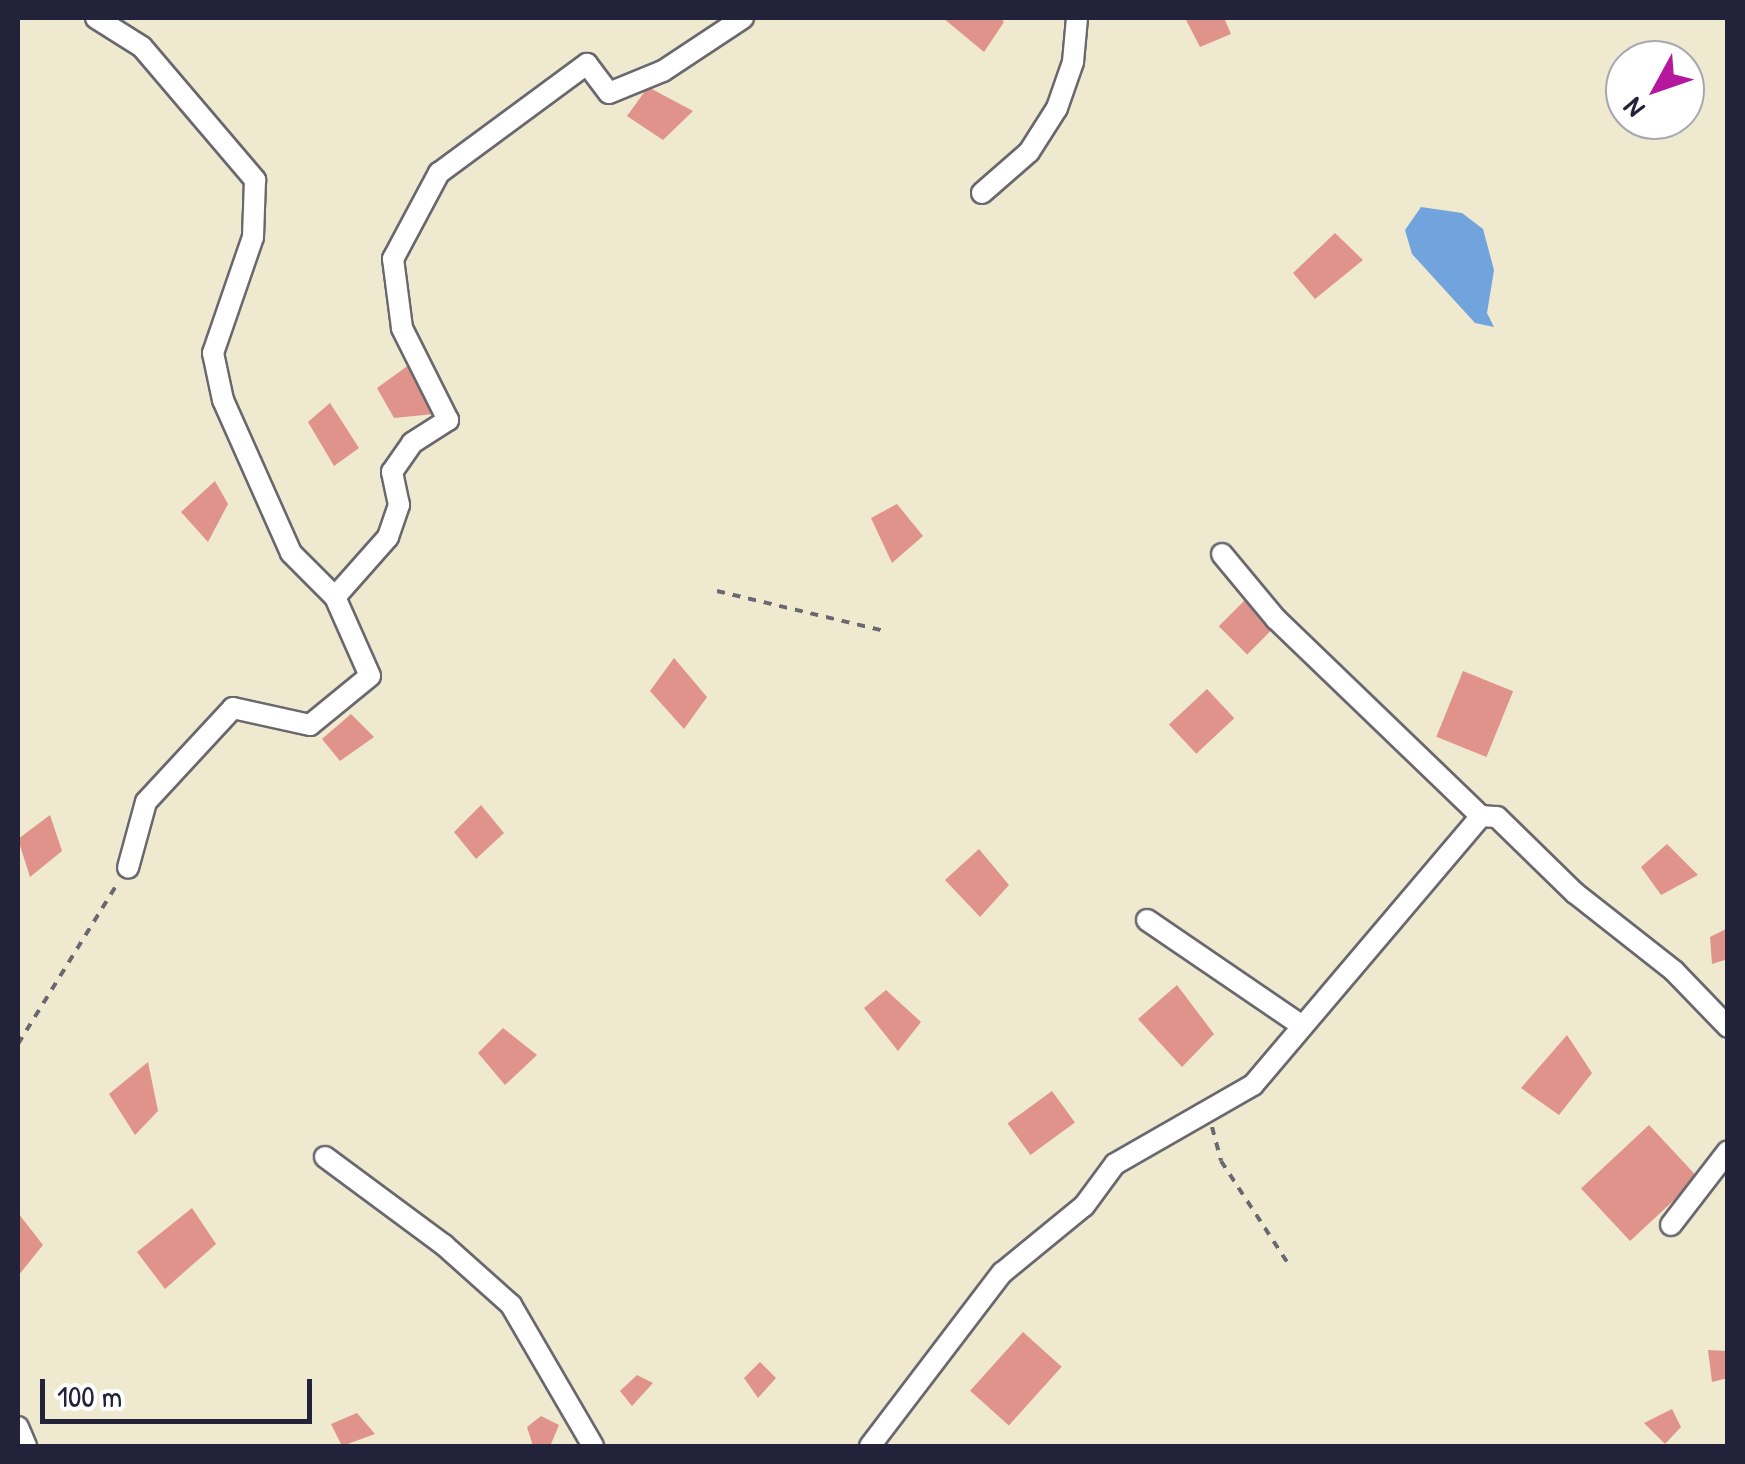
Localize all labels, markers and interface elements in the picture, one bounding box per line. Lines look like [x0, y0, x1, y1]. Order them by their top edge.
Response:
north arrow [1605, 40, 1705, 140]
text: N [1614, 90, 1653, 126]
scale bar [45, 1359, 318, 1421]
text: 100 m [57, 1376, 122, 1416]

